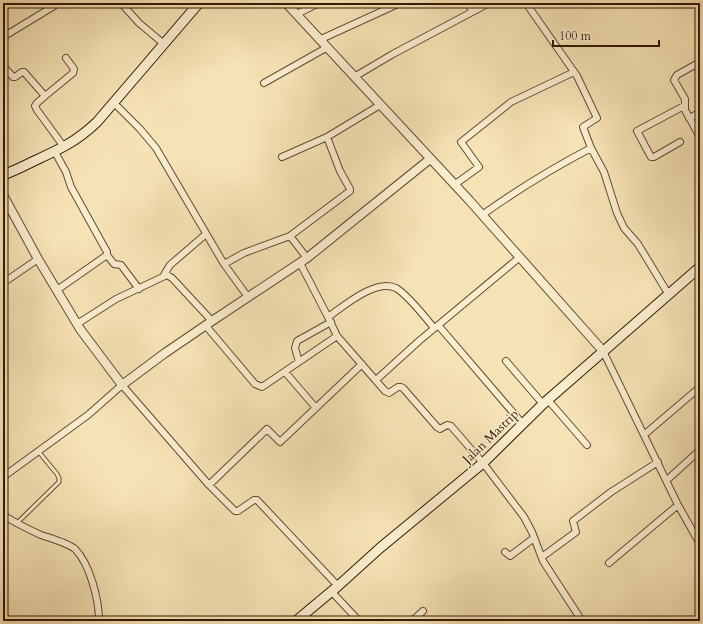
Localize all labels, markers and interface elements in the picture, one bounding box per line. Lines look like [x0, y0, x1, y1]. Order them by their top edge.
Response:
scale bar [553, 22, 659, 48]
text: 100 m [559, 28, 592, 44]
street label: Jalan Mastrip [457, 405, 523, 469]

